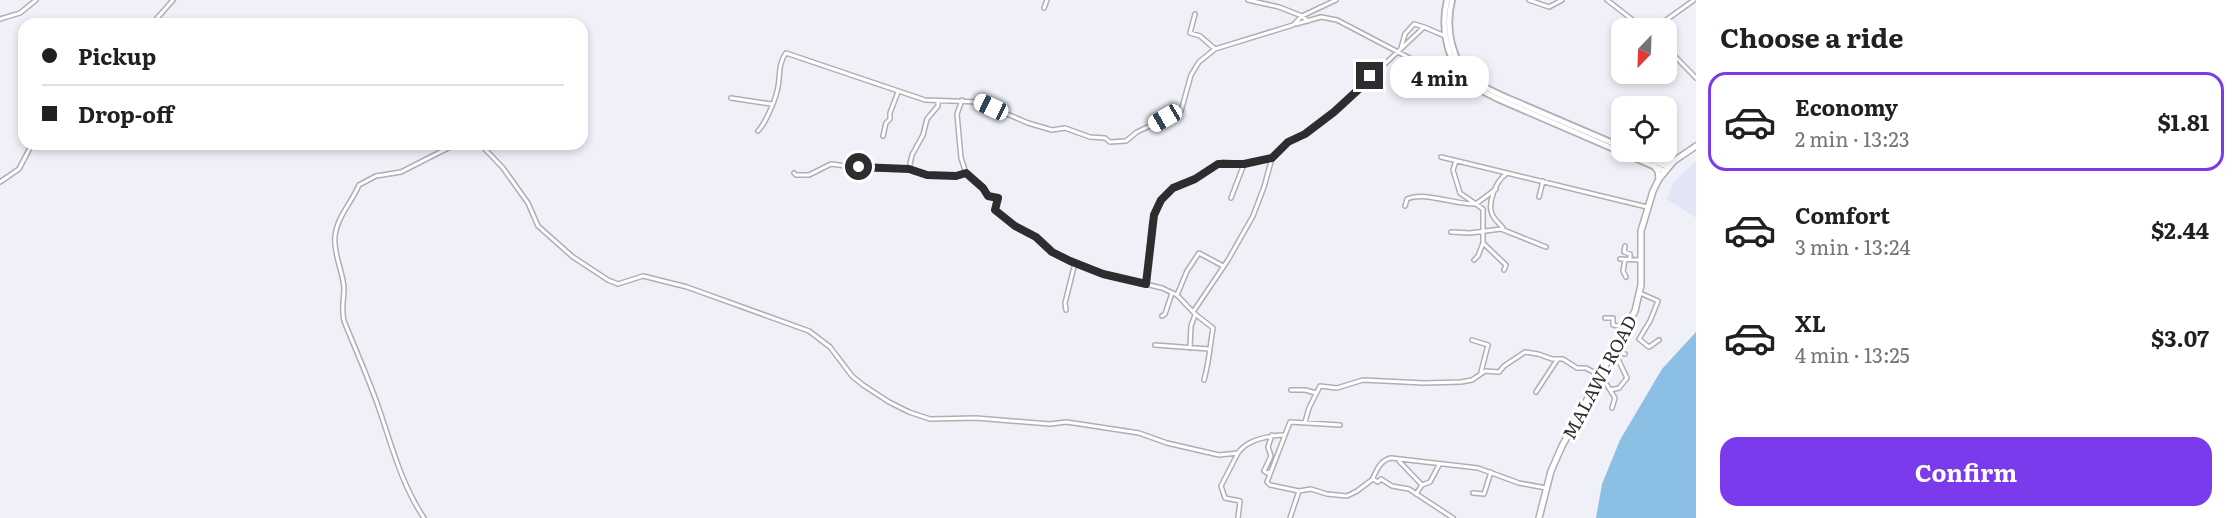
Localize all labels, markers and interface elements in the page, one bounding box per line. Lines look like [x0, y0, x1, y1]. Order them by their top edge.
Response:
text: Choose a ride [1720, 16, 1903, 56]
north arrow [1611, 18, 1677, 84]
map controls [1611, 18, 1677, 162]
text: Pickup [78, 39, 156, 72]
callout: 4 min [1391, 55, 1490, 97]
route end [1356, 62, 1383, 89]
text: 4 min [1411, 62, 1468, 92]
text: Economy [1795, 90, 1898, 123]
car [971, 91, 1011, 123]
icon: car [1723, 95, 1777, 149]
button: locate [1611, 96, 1677, 162]
text: Drop-off [78, 97, 174, 130]
car [1145, 101, 1185, 135]
text: $1.81 [2157, 105, 2209, 138]
text: 2 min · 13:23 [1795, 123, 1910, 153]
route start [845, 153, 872, 180]
text: Comfort [1795, 198, 1890, 231]
icon: car [1723, 203, 1777, 257]
text: $2.44 [2151, 213, 2209, 246]
text: 3 min · 13:24 [1795, 231, 1910, 261]
text: XL [1795, 306, 1826, 339]
street label: MALAWI ROAD [1555, 310, 1643, 444]
icon: car [1723, 311, 1777, 365]
text: $3.07 [2151, 321, 2209, 354]
text: 4 min · 13:25 [1795, 339, 1910, 369]
button: Confirm [1720, 437, 2212, 506]

